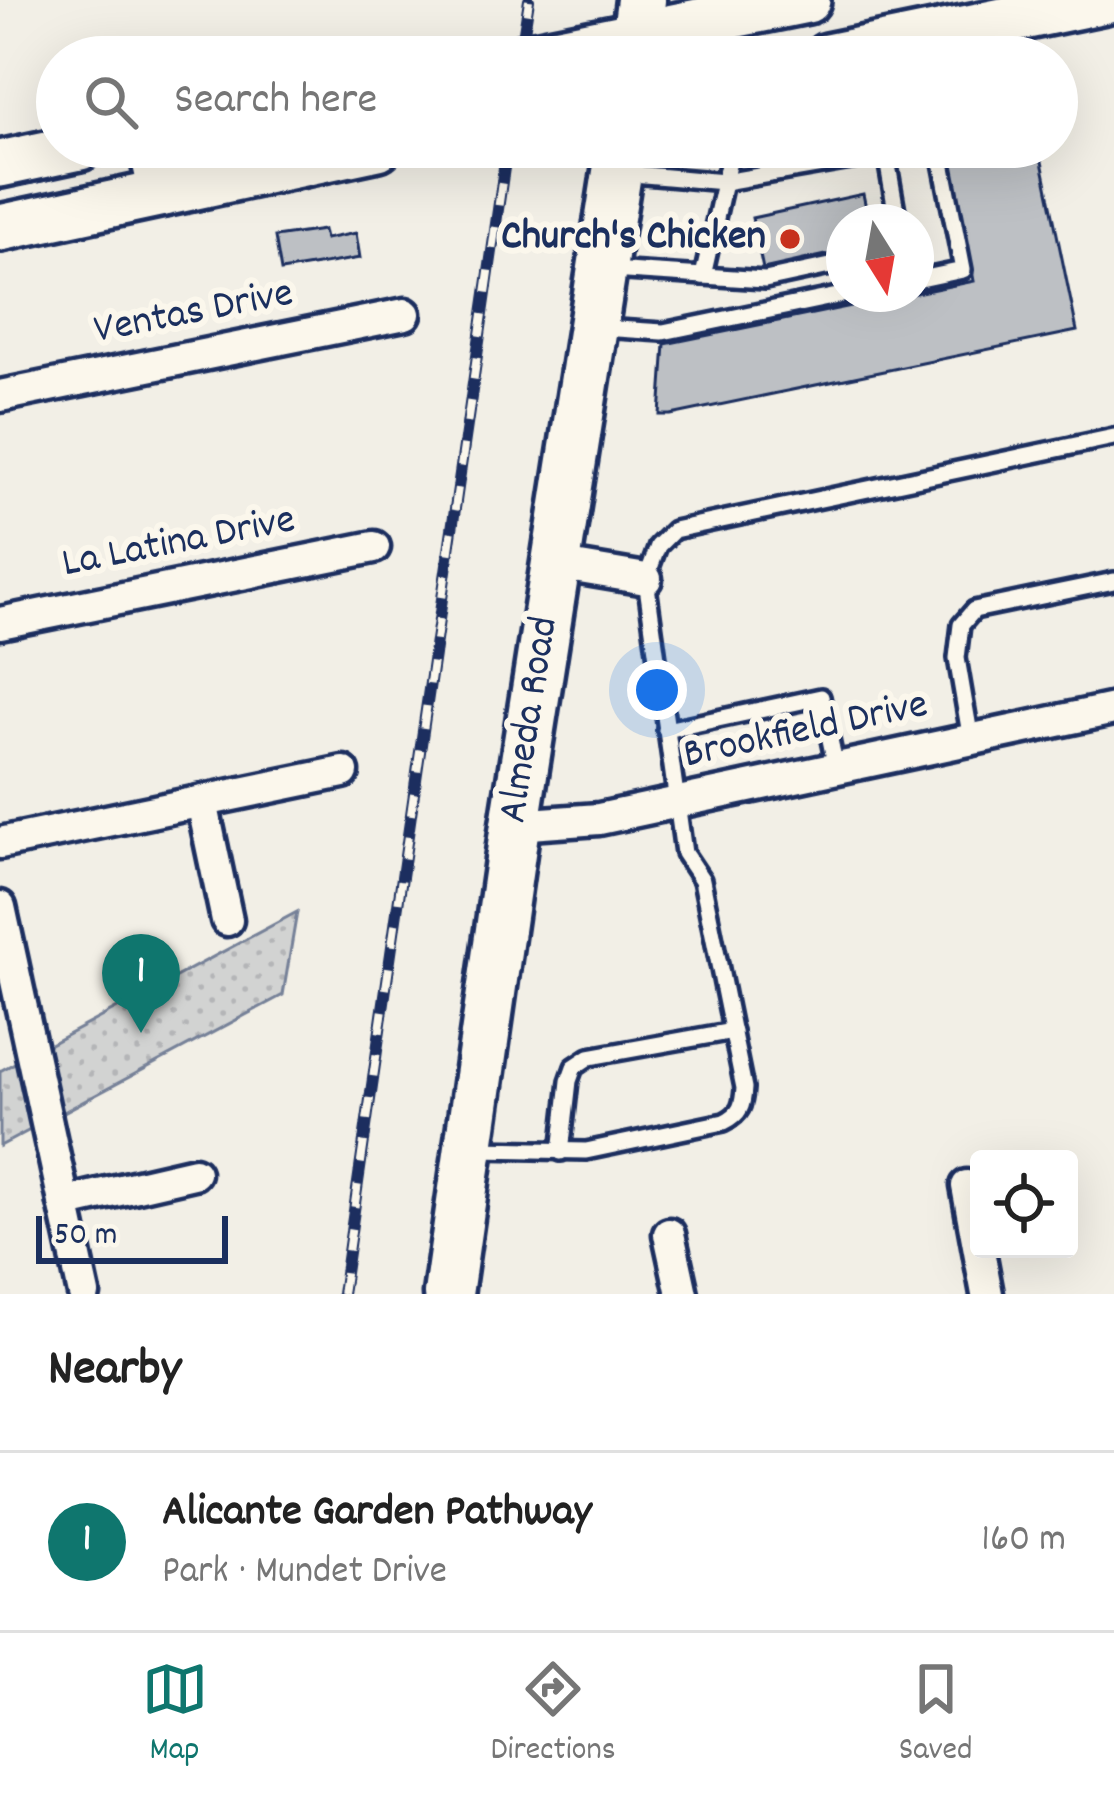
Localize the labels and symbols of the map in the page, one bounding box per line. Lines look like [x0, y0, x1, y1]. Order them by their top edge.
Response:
north arrow [826, 204, 934, 312]
place label: Church's Chicken [501, 209, 766, 269]
marker: Church's Chicken [777, 226, 803, 252]
street label: Ventas Drive [89, 265, 299, 363]
street label: La Latina Drive [57, 492, 301, 596]
street label: Almeda Road [485, 613, 577, 827]
your location [627, 660, 687, 720]
street label: Brookfield Drive [678, 677, 934, 787]
pin: 1 [102, 934, 180, 1033]
scale bar [36, 1210, 228, 1263]

